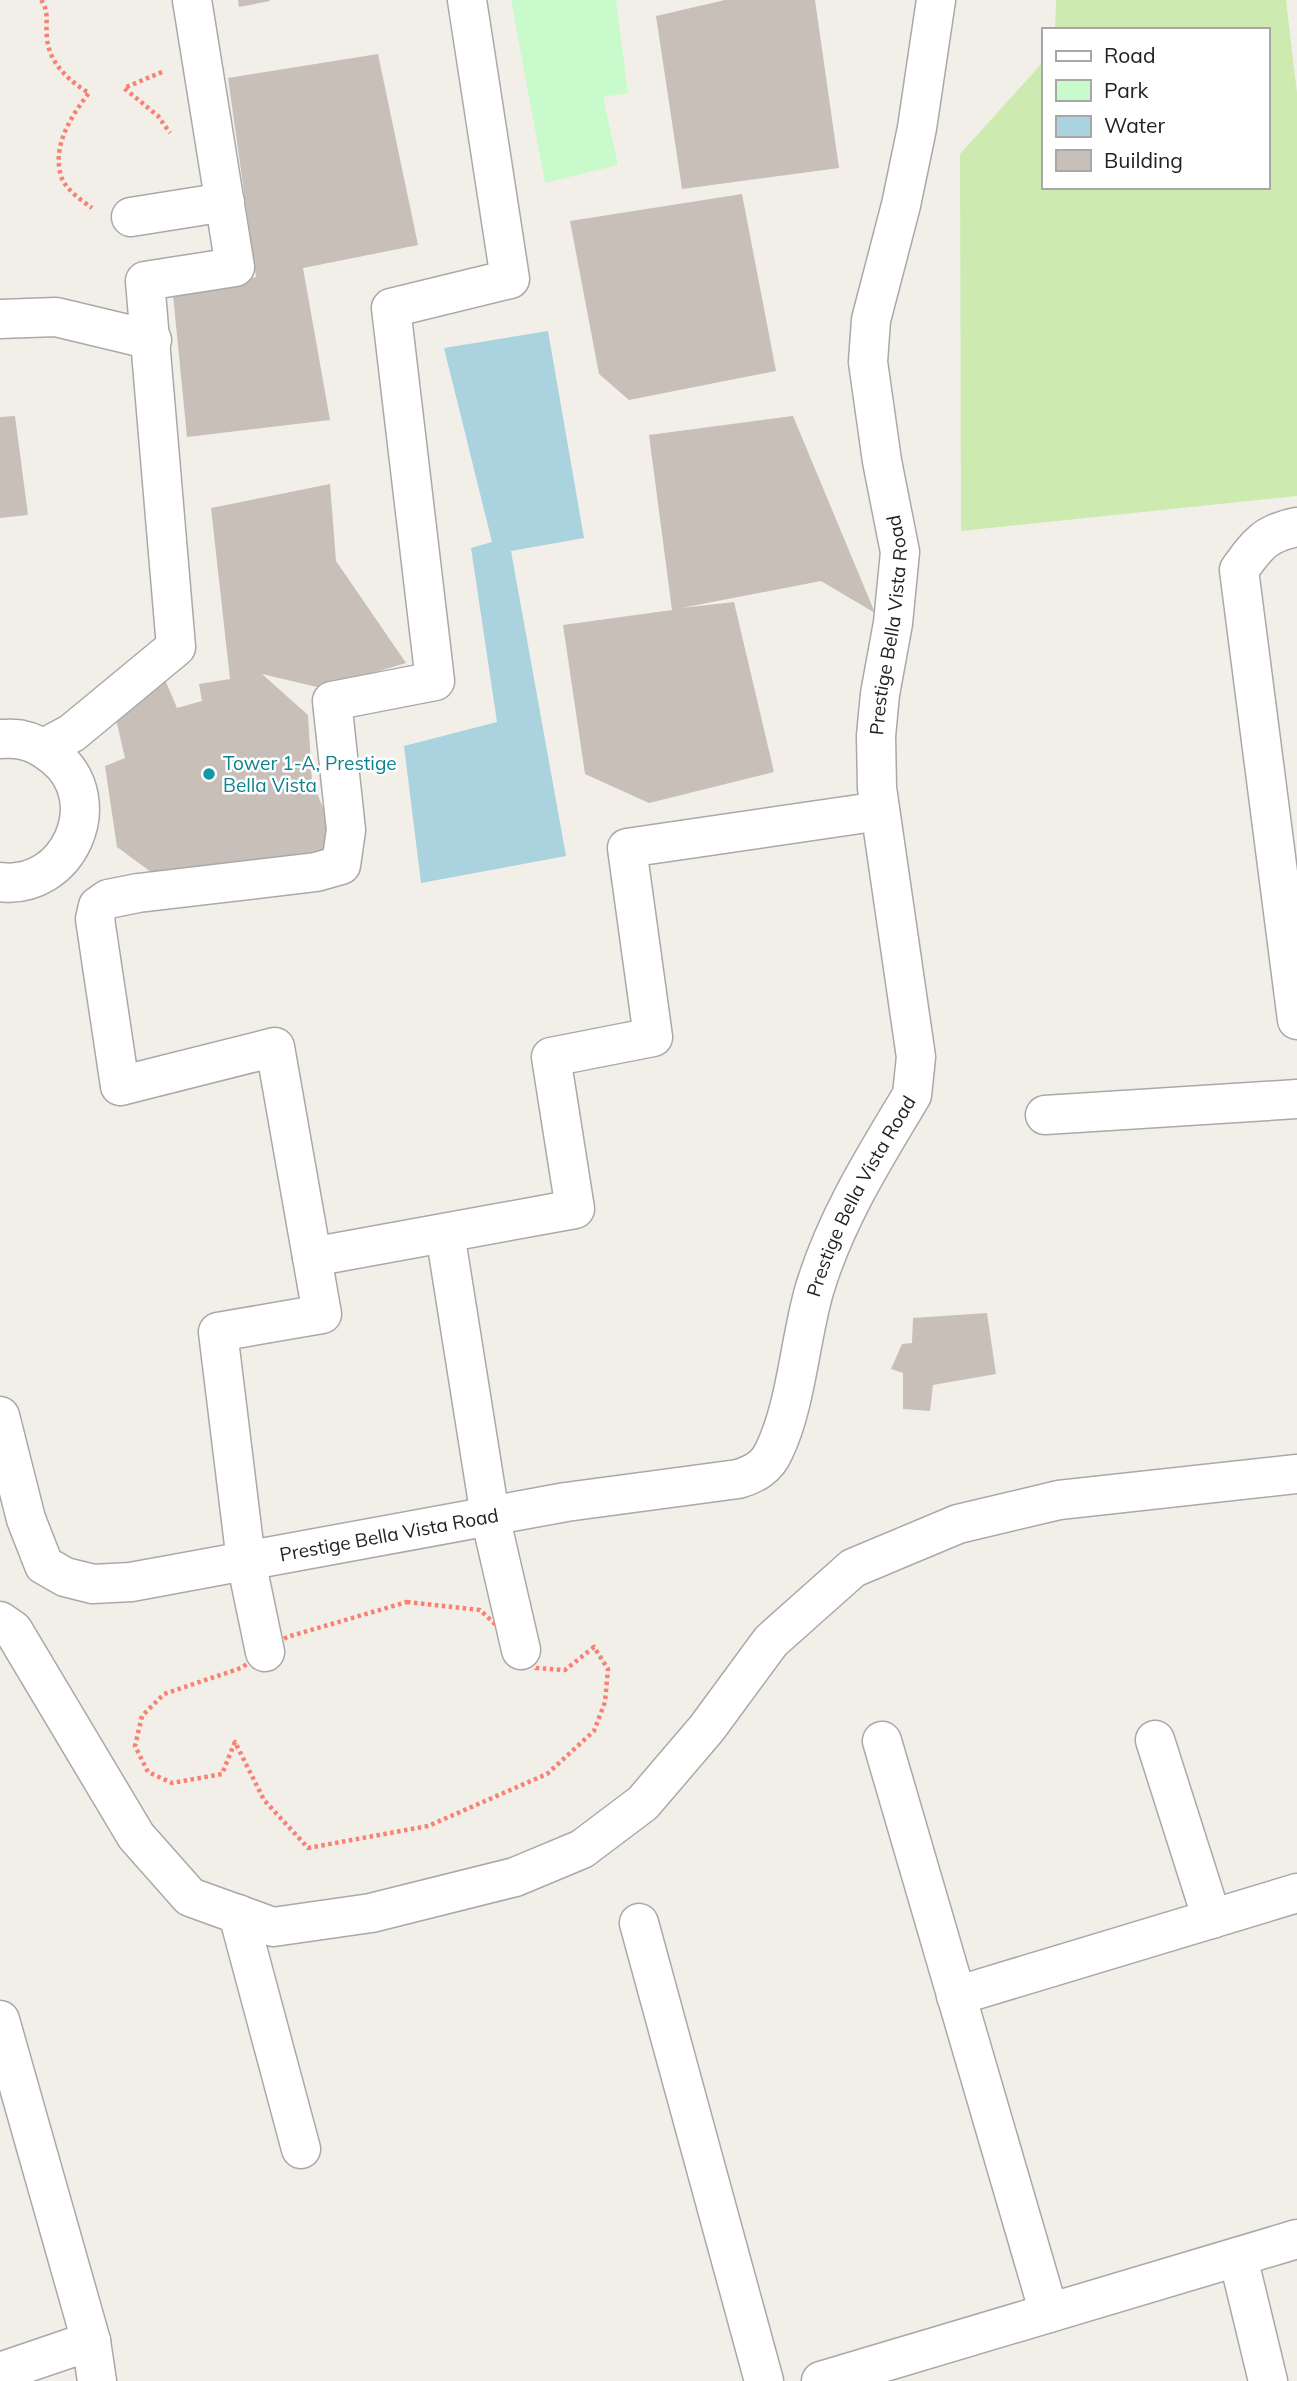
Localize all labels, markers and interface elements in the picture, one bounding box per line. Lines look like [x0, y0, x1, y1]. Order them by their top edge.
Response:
legend [1042, 28, 1269, 189]
text: Road [1104, 42, 1155, 68]
text: Park [1104, 77, 1148, 103]
text: Water [1104, 112, 1165, 138]
text: Building [1104, 147, 1183, 173]
street label: Prestige Bella Vista Road [864, 513, 912, 736]
place label: Tower 1-A, Prestige Bella Vista [223, 751, 397, 797]
marker: Tower 1-A, Prestige Bella Vista [201, 766, 217, 782]
street label: Prestige Bella Vista Road [801, 1091, 921, 1299]
street label: Prestige Bella Vista Road [278, 1503, 500, 1566]

